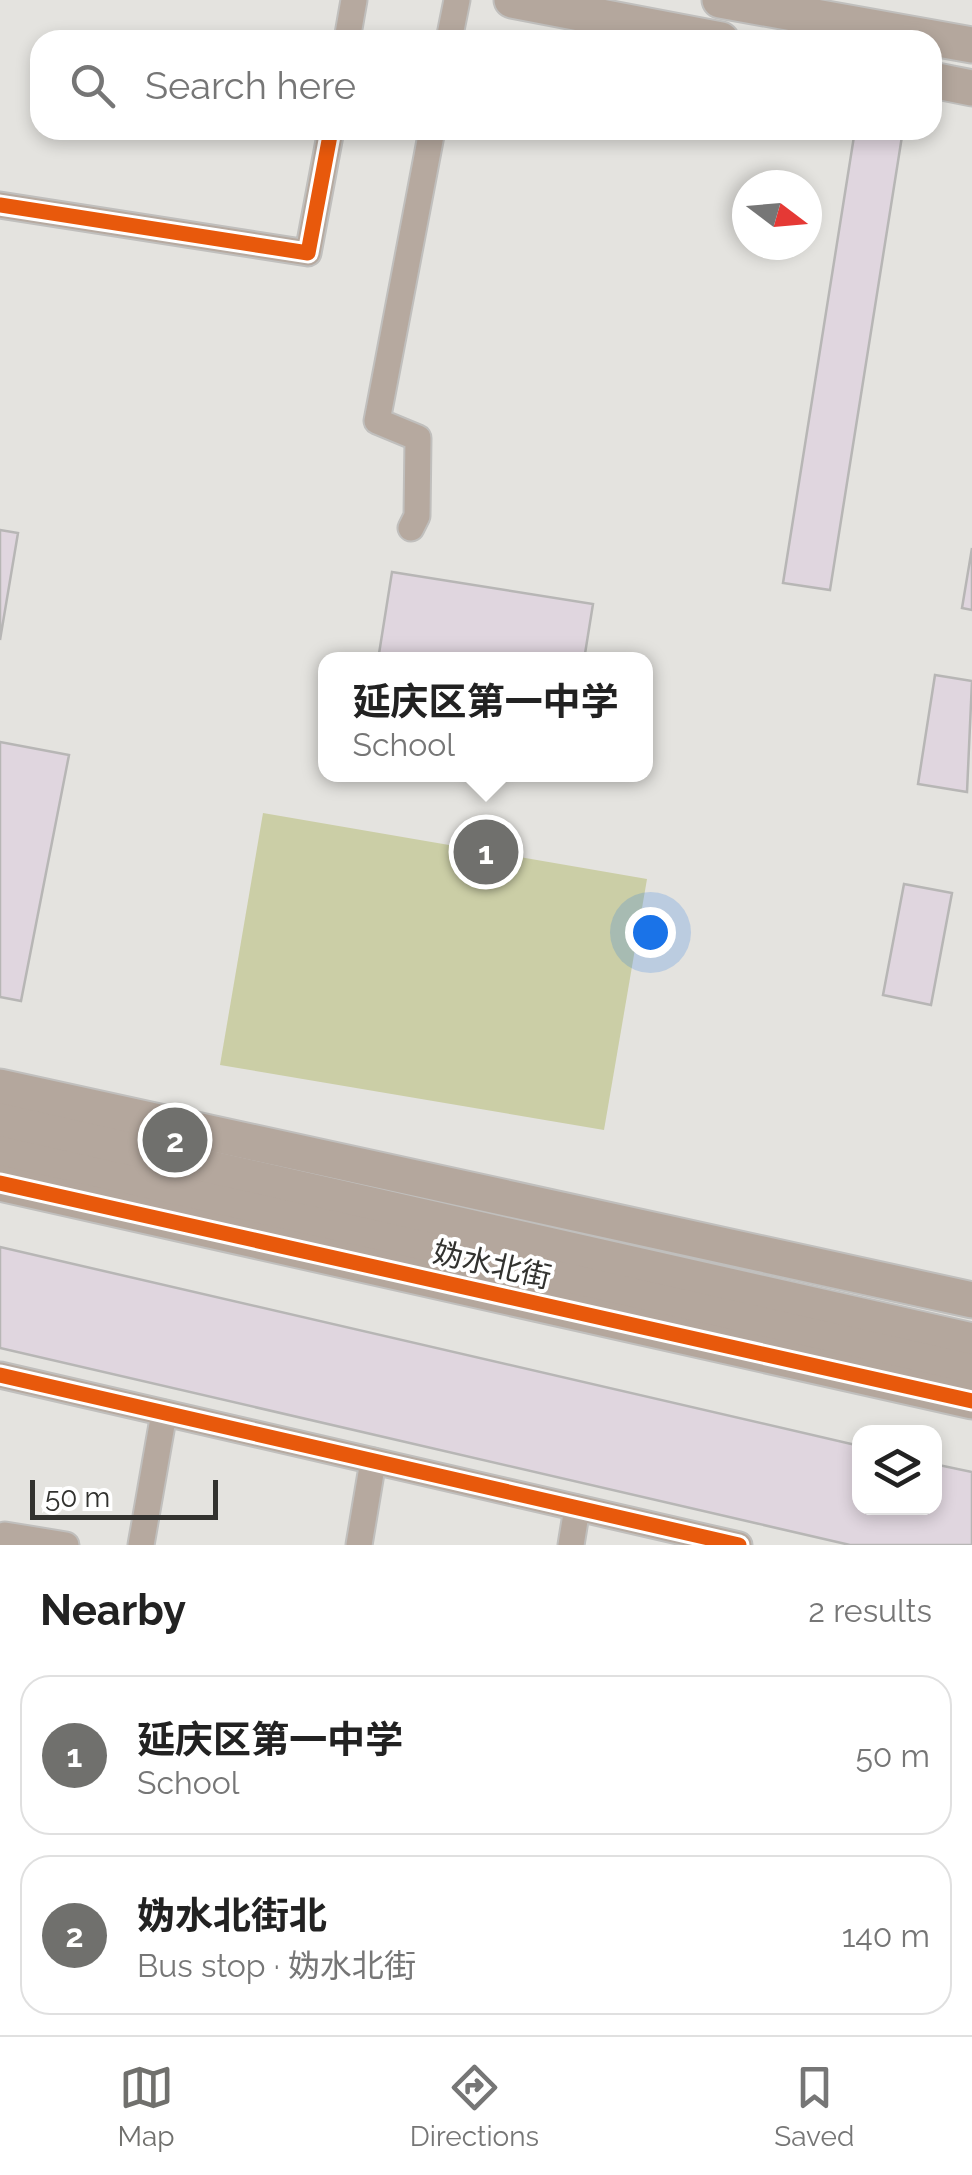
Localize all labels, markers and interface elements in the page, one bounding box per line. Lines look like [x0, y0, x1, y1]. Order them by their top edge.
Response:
search box [30, 30, 942, 140]
icon: search [65, 58, 120, 113]
text: Search here [145, 63, 356, 108]
north arrow [732, 170, 822, 260]
popup [318, 652, 653, 782]
text: 延庆区第一中学 [352, 679, 619, 724]
text: School [352, 726, 455, 763]
pin: 1 [454, 814, 518, 890]
your location [625, 907, 676, 958]
pin: 2 [142, 1102, 208, 1178]
street label: 妫水北街 [430, 1234, 555, 1295]
map controls [852, 1425, 942, 1515]
button: layers [852, 1425, 942, 1515]
scale bar [30, 1475, 218, 1520]
text: 50 m [45, 1481, 110, 1514]
text: Nearby [40, 1586, 186, 1635]
text: 2 results [808, 1592, 932, 1629]
text: 延庆区第一中学 [137, 1717, 403, 1762]
text: 1 [67, 1737, 82, 1774]
text: 50 m [855, 1737, 930, 1774]
text: School [137, 1764, 239, 1801]
text: 妫水北街北 [137, 1893, 327, 1938]
text: 2 [65, 1917, 84, 1954]
text: 140 m [842, 1917, 930, 1954]
text: Bus stop · 妫水北街 [137, 1947, 416, 1984]
tab: Map [118, 2060, 175, 2153]
tab: Directions [410, 2060, 539, 2153]
tab: Saved [774, 2060, 854, 2153]

